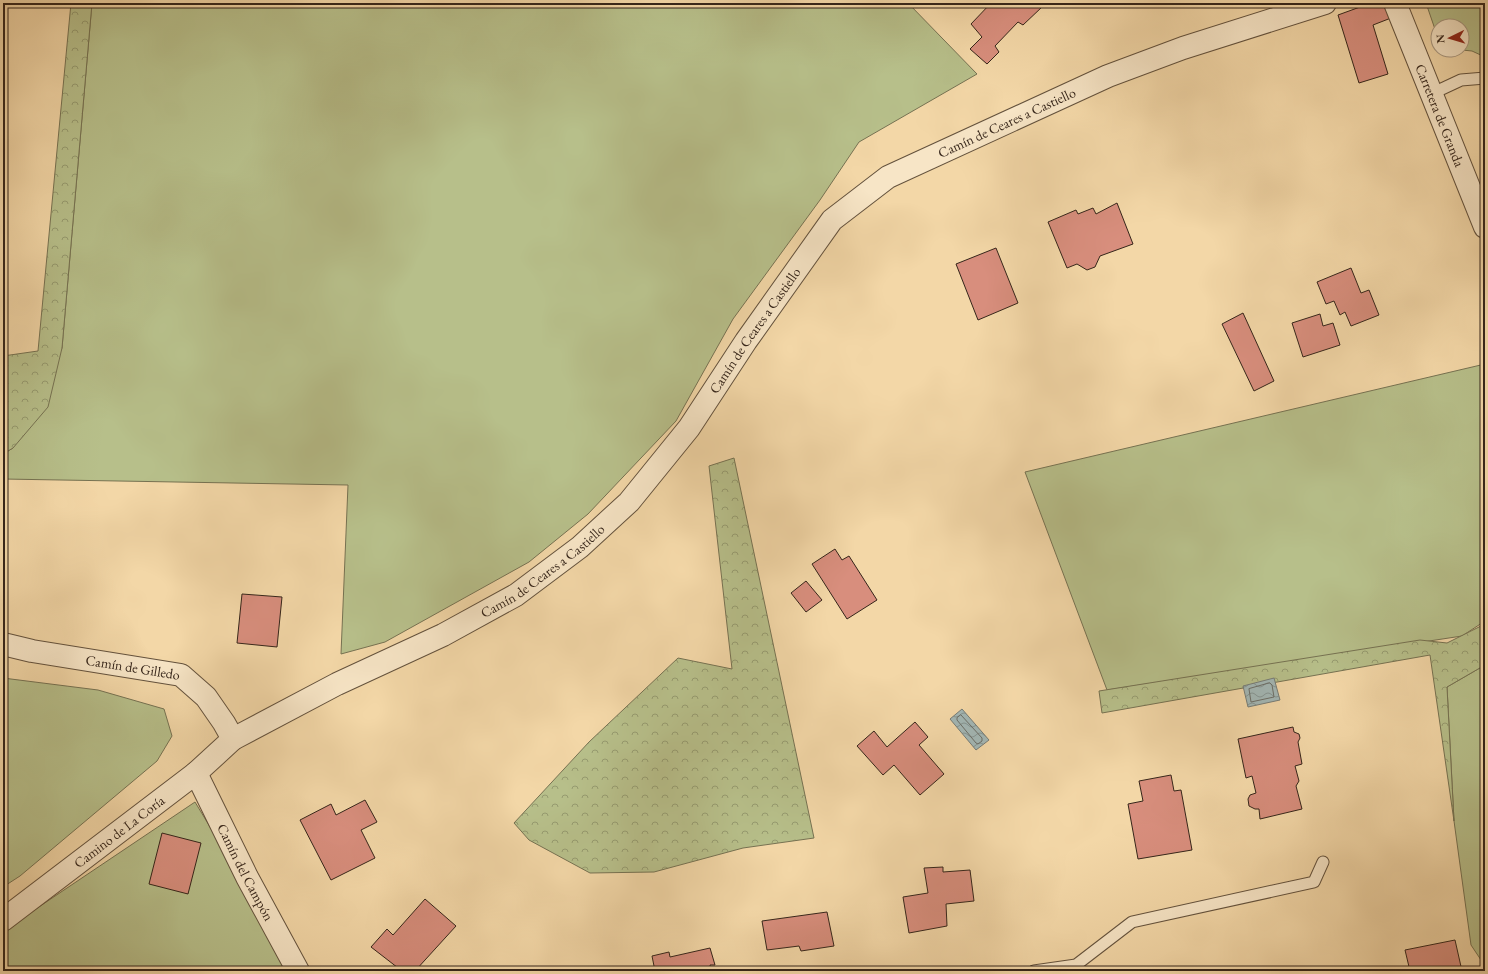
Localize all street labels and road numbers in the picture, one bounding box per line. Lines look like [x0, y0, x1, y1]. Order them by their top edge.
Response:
street label: Carretera de Granda [1411, 61, 1469, 170]
street label: Camín de Ceares a Castiello [935, 83, 1078, 162]
street label: Camín de Ceares a Castiello [705, 264, 805, 397]
street label: Camín de Ceares a Castiello [477, 520, 608, 622]
street label: Camín de Gilledo [84, 651, 181, 684]
street label: Camino de La Coría [70, 791, 169, 872]
street label: Camín del Campón [213, 821, 278, 925]

